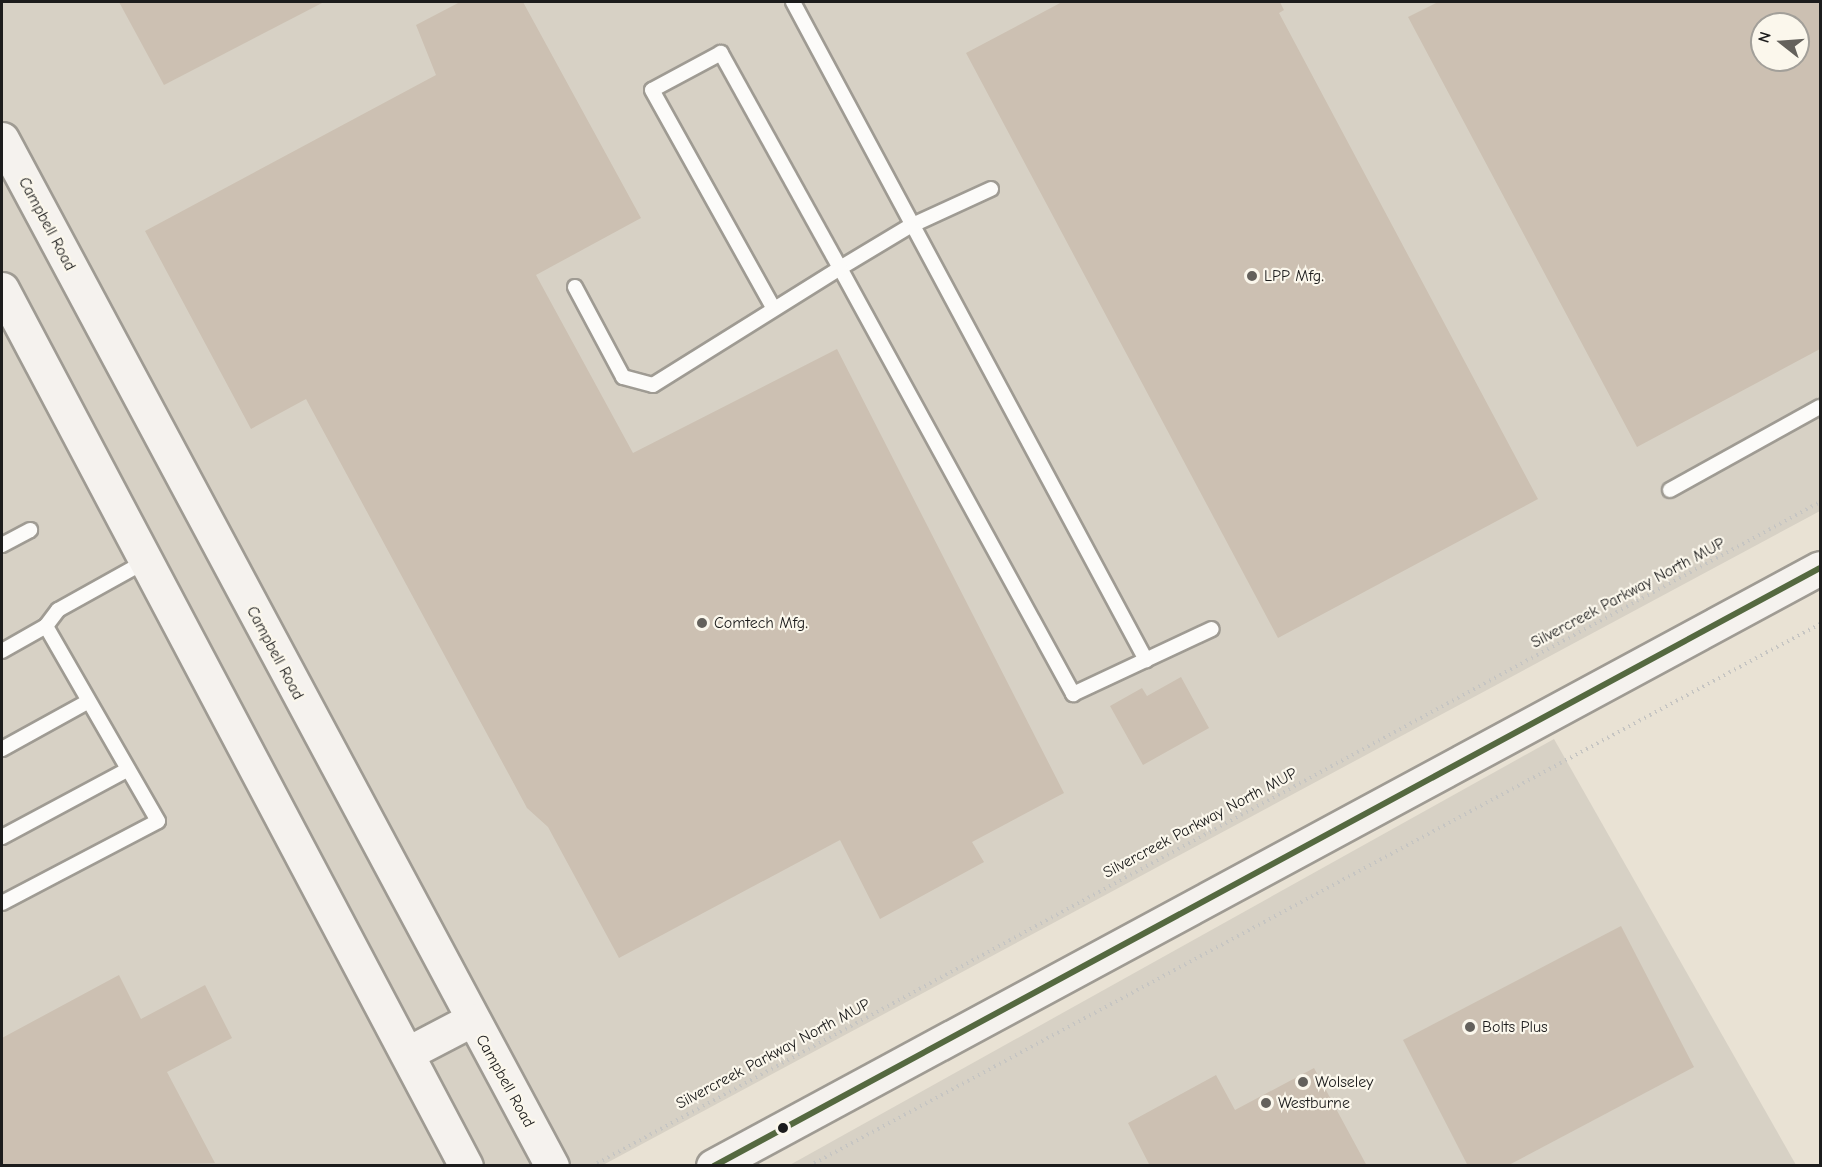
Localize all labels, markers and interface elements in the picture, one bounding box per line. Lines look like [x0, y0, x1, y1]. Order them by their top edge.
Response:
north arrow [1750, 12, 1810, 72]
text: N [1755, 30, 1775, 45]
street label: Campbell Road [14, 174, 80, 274]
place label: LPP Mfg. [1264, 266, 1324, 286]
marker: LPP Mfg. [1245, 269, 1259, 283]
street label: Silvercreek Parkway North MUP [1528, 534, 1728, 652]
street label: Campbell Road [242, 603, 308, 703]
place label: Comtech Mfg. [714, 613, 808, 633]
marker: Comtech Mfg. [695, 616, 709, 630]
street label: Silvercreek Parkway North MUP [1100, 764, 1300, 882]
street label: Silvercreek Parkway North MUP [673, 995, 873, 1113]
place label: Bolts Plus [1482, 1017, 1548, 1037]
marker: Bolts Plus [1463, 1020, 1477, 1034]
street label: Campbell Road [472, 1031, 538, 1131]
place label: Wolseley [1315, 1072, 1373, 1092]
marker: Wolseley [1296, 1075, 1310, 1089]
place label: Westburne [1278, 1093, 1350, 1113]
marker: Westburne [1259, 1096, 1273, 1110]
unlabelled marker [777, 1122, 789, 1134]

